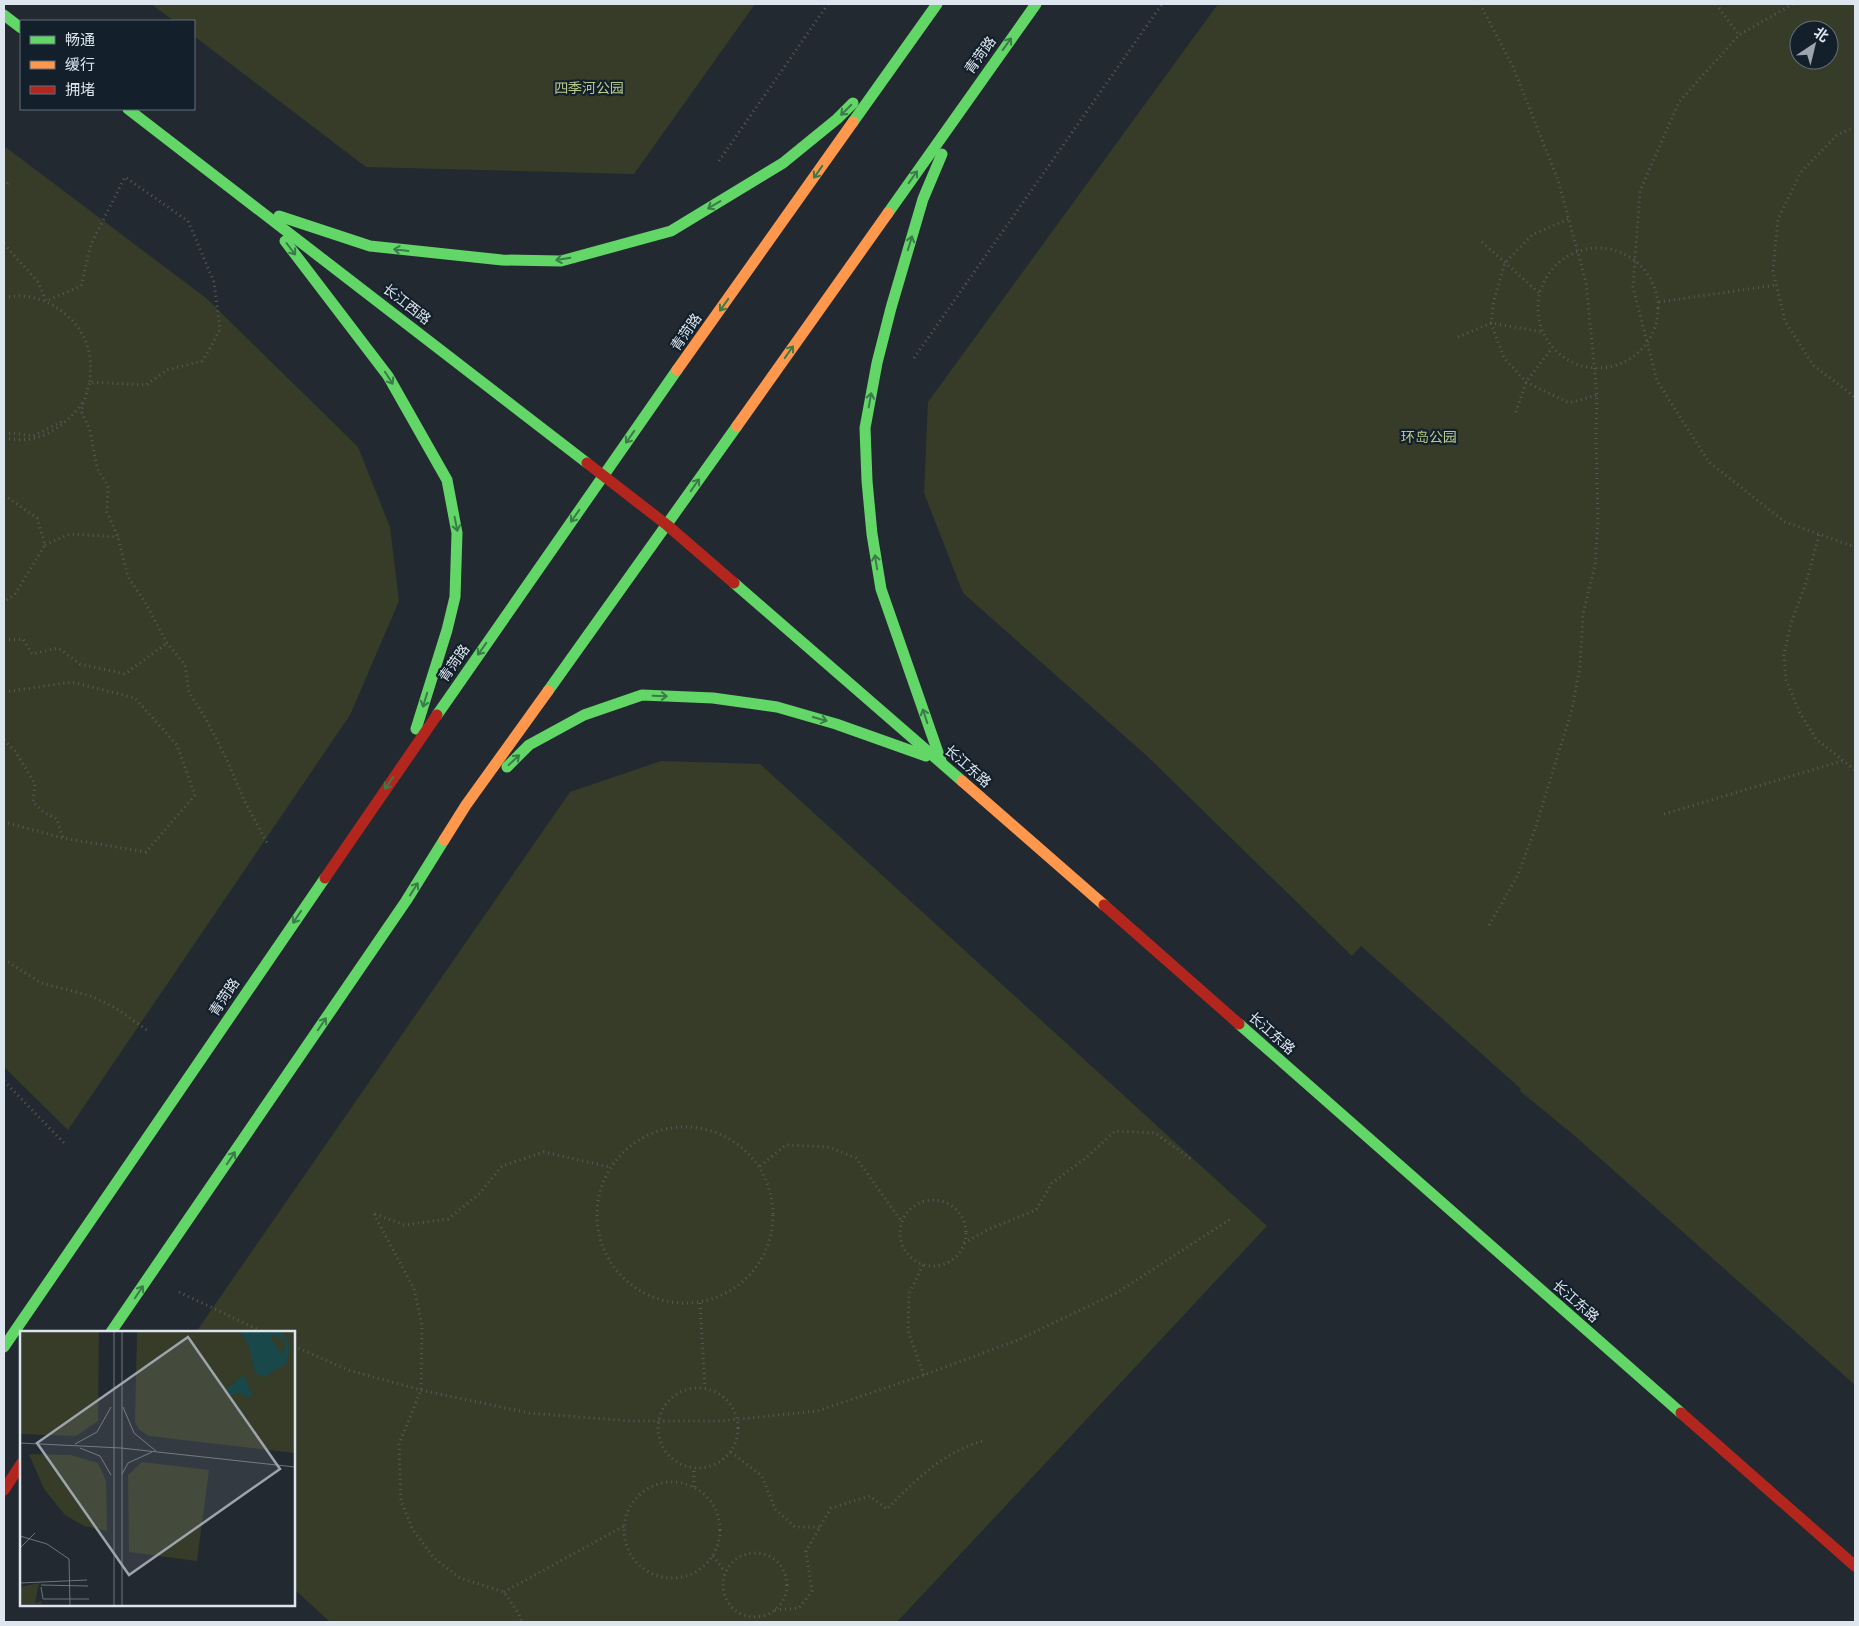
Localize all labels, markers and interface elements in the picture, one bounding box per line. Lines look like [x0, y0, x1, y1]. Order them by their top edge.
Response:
legend [20, 20, 195, 110]
north arrow [1789, 20, 1839, 70]
text: 北 [1811, 24, 1832, 45]
text: 畅通 [65, 31, 95, 48]
street label: 青菏路 [961, 33, 999, 77]
one-way arrow [1002, 37, 1012, 51]
text: 缓行 [65, 56, 95, 73]
park label: 四季河公园 [554, 80, 624, 96]
text: 拥堵 [65, 81, 95, 98]
one-way arrow [839, 104, 852, 116]
one-way arrow [813, 165, 823, 179]
one-way arrow [907, 170, 918, 184]
one-way arrow [708, 200, 722, 210]
one-way arrow [906, 235, 916, 251]
one-way arrow [285, 242, 296, 255]
one-way arrow [393, 244, 409, 254]
one-way arrow [555, 255, 571, 265]
street label: 长江西路 [380, 280, 434, 328]
one-way arrow [719, 297, 729, 311]
street label: 青菏路 [667, 310, 705, 354]
one-way arrow [784, 345, 794, 359]
one-way arrow [384, 371, 394, 385]
one-way arrow [866, 393, 876, 409]
park label: 环岛公园 [1401, 429, 1457, 445]
one-way arrow [625, 430, 635, 444]
one-way arrow [690, 478, 700, 492]
one-way arrow [570, 509, 580, 523]
one-way arrow [451, 516, 461, 532]
one-way arrow [871, 554, 881, 570]
street label: 青菏路 [435, 641, 473, 685]
one-way arrow [477, 642, 487, 656]
one-way arrow [651, 691, 667, 700]
one-way arrow [420, 692, 430, 708]
one-way arrow [920, 708, 930, 724]
one-way arrow [811, 715, 827, 725]
street label: 长江东路 [942, 742, 994, 790]
one-way arrow [508, 754, 520, 766]
one-way arrow [384, 776, 394, 790]
one-way arrow [409, 883, 419, 897]
one-way arrow [292, 910, 302, 924]
street label: 青菏路 [206, 975, 242, 1019]
street label: 长江东路 [1246, 1009, 1298, 1057]
one-way arrow [317, 1017, 327, 1031]
one-way arrow [226, 1151, 236, 1165]
street label: 长江东路 [1550, 1277, 1602, 1325]
one-way arrow [134, 1285, 144, 1299]
inset map [20, 1331, 295, 1606]

